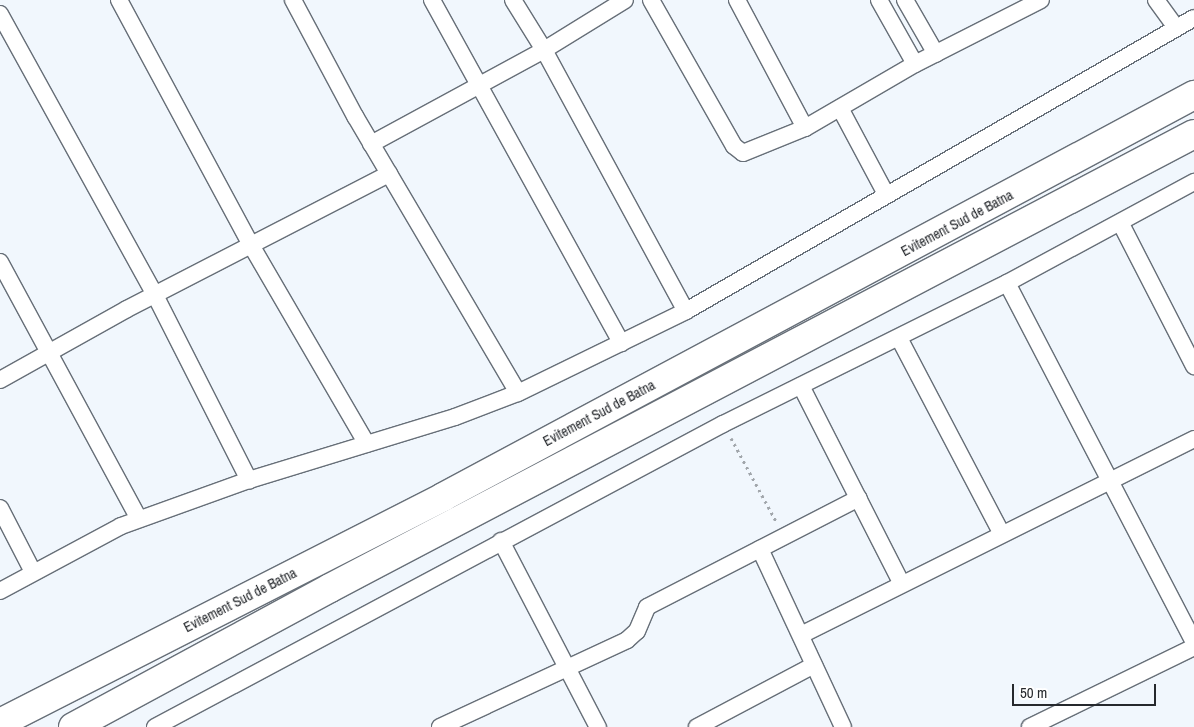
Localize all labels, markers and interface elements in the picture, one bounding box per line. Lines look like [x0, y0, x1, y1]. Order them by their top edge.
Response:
street label: Evitement Sud de Batna [898, 186, 1016, 260]
street label: Evitement Sud de Batna [540, 376, 658, 450]
street label: Evitement Sud de Batna [181, 564, 299, 636]
scale bar [1014, 674, 1158, 706]
text: 50 m [1020, 682, 1047, 703]

